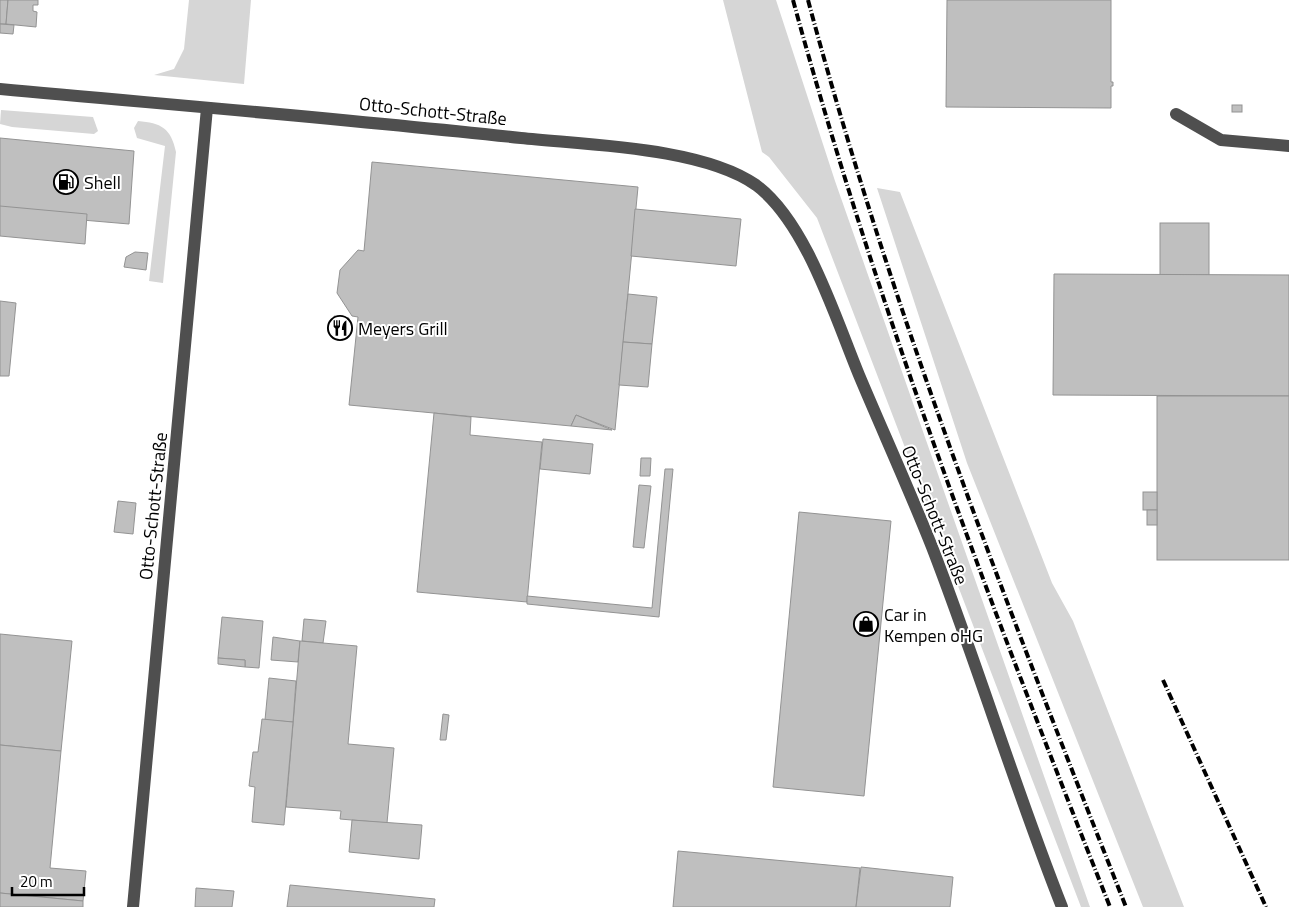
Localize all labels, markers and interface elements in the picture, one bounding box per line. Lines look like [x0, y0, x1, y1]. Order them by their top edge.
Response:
street label: Otto-Schott-Straße [358, 90, 508, 132]
fuel station icon: Shell [53, 169, 79, 195]
place label: Shell [84, 169, 121, 196]
restaurant icon: Meyers Grill [327, 315, 353, 341]
place label: Meyers Grill [358, 315, 448, 342]
street label: Otto-Schott-Straße [132, 431, 174, 581]
street label: Otto-Schott-Straße [895, 441, 975, 589]
place label: Car in Kempen oHG [884, 601, 983, 649]
shop icon: Car in Kempen oHG [853, 611, 879, 637]
scale bar [12, 864, 85, 896]
text: 20 m [20, 870, 53, 893]

